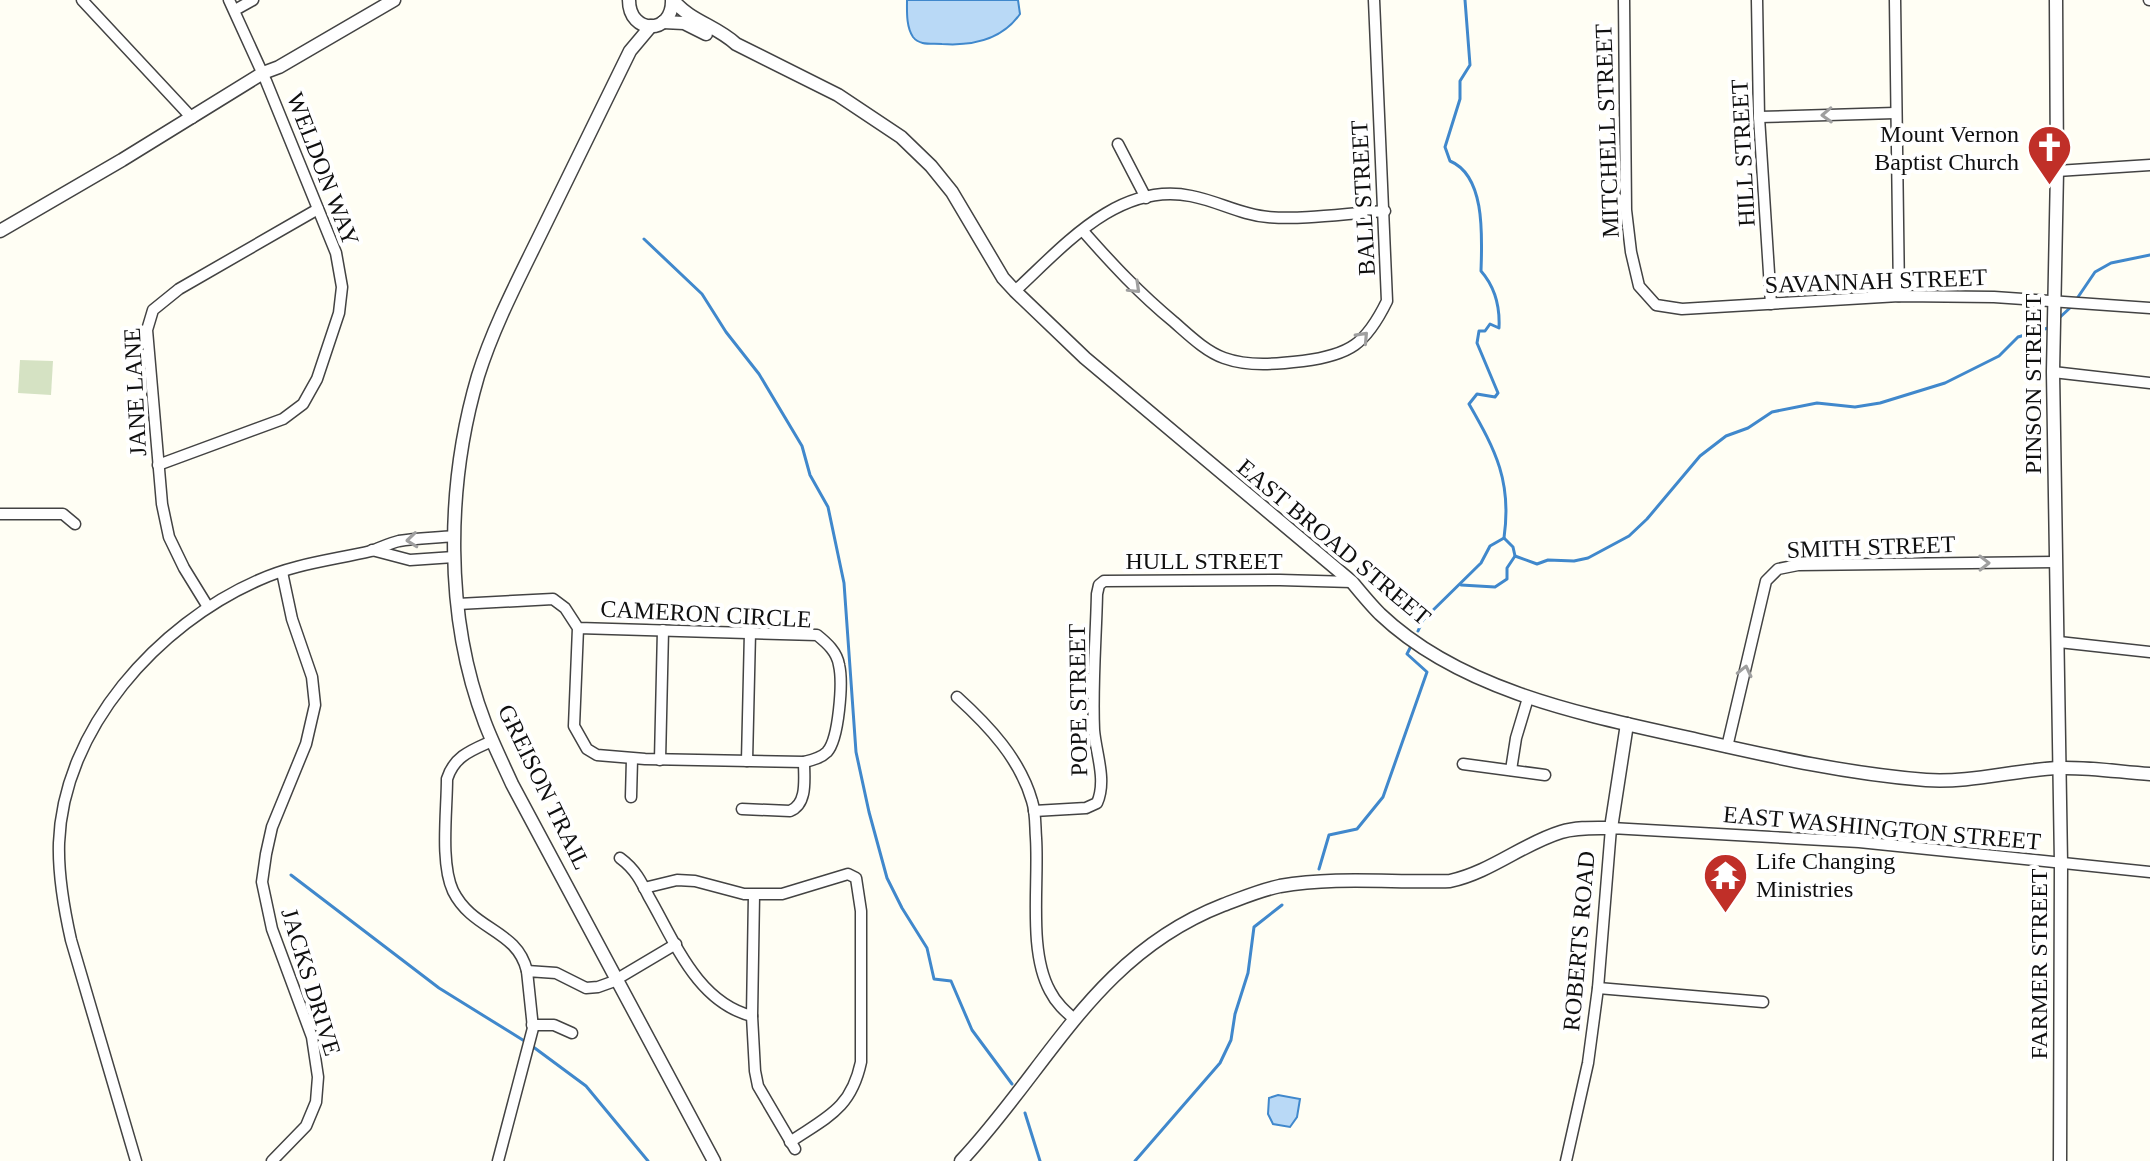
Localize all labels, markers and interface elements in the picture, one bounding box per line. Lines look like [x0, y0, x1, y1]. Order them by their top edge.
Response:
street label: MITCHELL STREET [1590, 23, 1624, 239]
street label: HILL STREET [1726, 78, 1760, 227]
street label: WELDON WAY [282, 89, 364, 249]
one-way arrow [1820, 106, 1833, 124]
street label: BALL STREET [1346, 119, 1380, 276]
place label: Mount Vernon Baptist Church [1874, 121, 2019, 175]
church icon: Mount Vernon Baptist Church [2026, 124, 2074, 187]
street label: SAVANNAH STREET [1764, 264, 1988, 298]
one-way arrow [1126, 279, 1140, 294]
street label: PINSON STREET [2020, 293, 2046, 474]
street label: JANE LANE [119, 327, 151, 457]
one-way arrow [1354, 332, 1368, 347]
street label: EAST BROAD STREET [1232, 454, 1436, 630]
one-way arrow [405, 531, 418, 548]
street label: SMITH STREET [1786, 531, 1956, 563]
street label: HULL STREET [1125, 548, 1283, 574]
one-way arrow [1978, 554, 1991, 572]
street label: CAMERON CIRCLE [600, 595, 812, 633]
street label: POPE STREET [1064, 623, 1092, 777]
one-way arrow [1736, 664, 1753, 678]
street label: GREISON TRAIL [493, 700, 595, 874]
street label: EAST WASHINGTON STREET [1722, 801, 2042, 855]
place label: Life Changing Ministries [1756, 848, 1895, 902]
street label: ROBERTS ROAD [1558, 850, 1600, 1032]
temple icon: Life Changing Ministries [1701, 851, 1749, 914]
street label: FARMER STREET [2026, 868, 2052, 1059]
street label: JACKS DRIVE [276, 905, 346, 1059]

